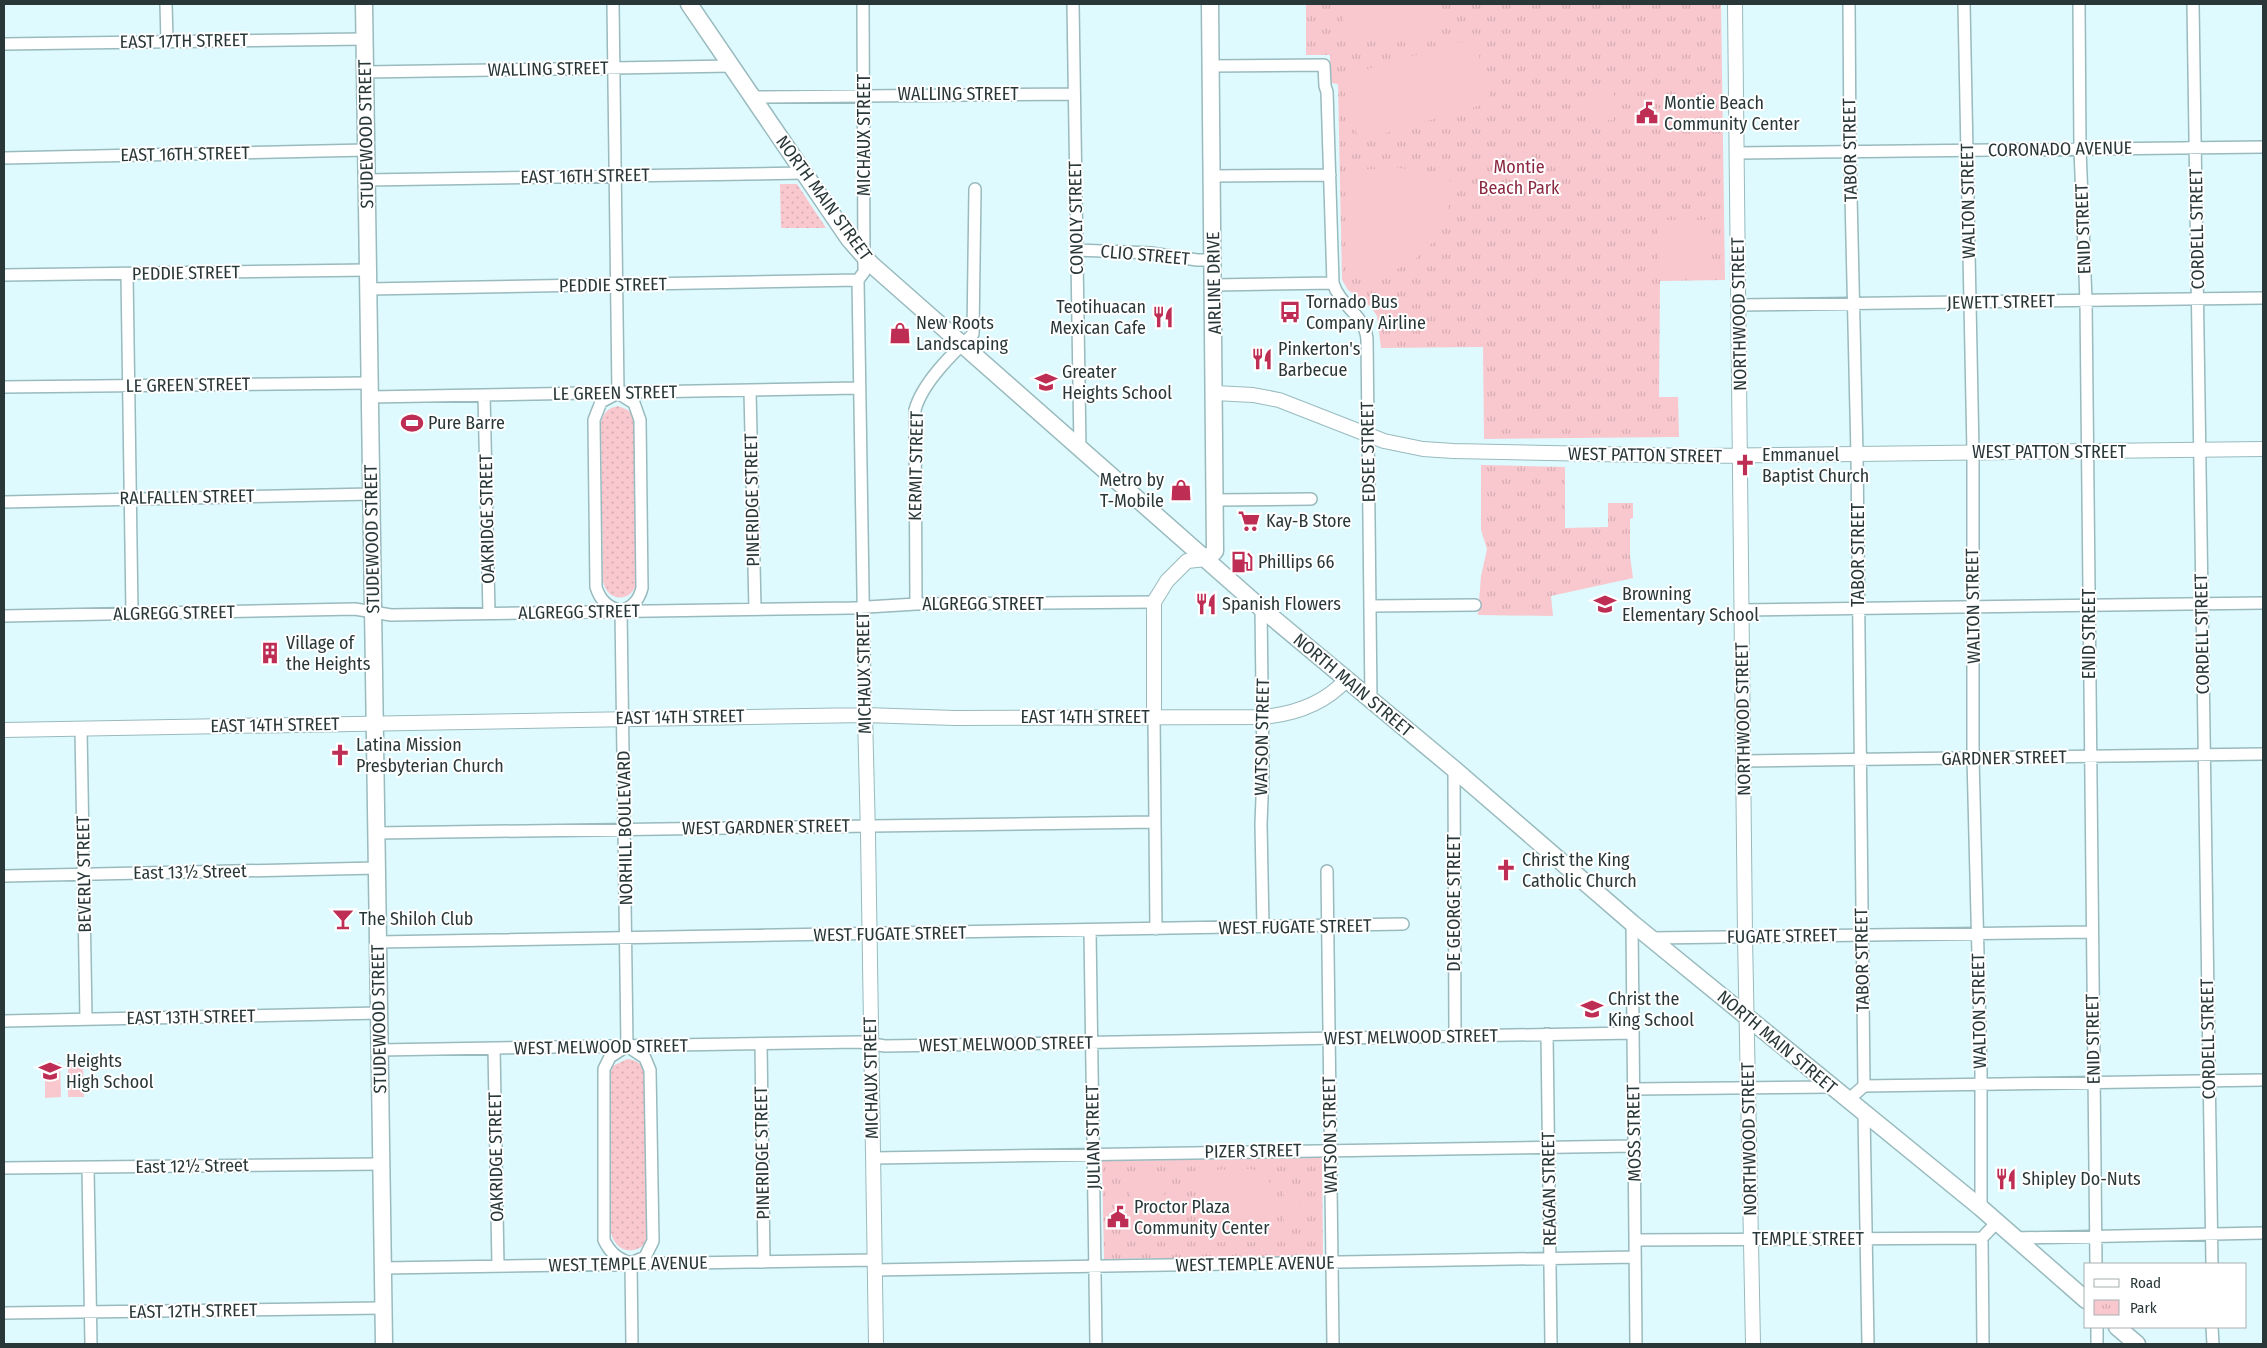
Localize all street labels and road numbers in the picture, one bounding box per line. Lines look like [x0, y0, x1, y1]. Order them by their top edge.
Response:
street label: EAST 17TH STREET [119, 29, 249, 53]
street label: WALLING STREET [487, 57, 609, 81]
street label: STUDEWOOD STREET [354, 59, 378, 209]
street label: MICHAUX STREET [853, 73, 875, 196]
street label: WALLING STREET [898, 83, 1019, 105]
street label: TABOR STREET [1838, 97, 1862, 202]
street label: NORTH MAIN STREET [771, 131, 877, 265]
street label: CORONADO AVENUE [1988, 137, 2132, 161]
street label: EAST 16TH STREET [120, 142, 251, 166]
street label: WALTON STREET [1956, 142, 1980, 259]
street label: CONOLY STREET [1064, 160, 1088, 275]
street label: EAST 16TH STREET [520, 164, 651, 188]
street label: CORDELL STREET [2185, 168, 2209, 290]
street label: ENID STREET [2070, 183, 2096, 275]
street label: AIRLINE DRIVE [1202, 231, 1226, 335]
street label: NORTHWOOD STREET [1727, 236, 1751, 391]
street label: CLIO STREET [1100, 240, 1191, 270]
street label: PEDDIE STREET [132, 261, 241, 285]
street label: PEDDIE STREET [559, 273, 668, 297]
street label: JEWETT STREET [1947, 290, 2056, 314]
street label: LE GREEN STREET [125, 373, 251, 397]
street label: LE GREEN STREET [552, 381, 678, 405]
street label: EDSEE STREET [1356, 401, 1380, 503]
street label: KERMIT STREET [904, 410, 928, 521]
street label: PINERIDGE STREET [740, 432, 764, 567]
street label: WEST PATTON STREET [1972, 441, 2127, 463]
street label: WEST PATTON STREET [1568, 443, 1723, 467]
street label: OAKRIDGE STREET [475, 453, 499, 584]
street label: STUDEWOOD STREET [360, 464, 384, 614]
street label: RALFALLEN STREET [119, 485, 255, 509]
street label: TABOR STREET [1847, 502, 1869, 607]
street label: WALTON STREET [1961, 547, 1985, 664]
street label: CORDELL STREET [2190, 573, 2214, 695]
street label: ENID STREET [2078, 588, 2100, 679]
street label: ALGREGG STREET [922, 593, 1045, 615]
street label: ALGREGG STREET [518, 600, 641, 624]
street label: ALGREGG STREET [113, 601, 236, 625]
street label: MICHAUX STREET [852, 611, 876, 734]
street label: NORTH MAIN STREET [1289, 629, 1418, 742]
street label: NORTHWOOD STREET [1731, 641, 1755, 796]
street label: WATSON STREET [1250, 678, 1274, 796]
street label: EAST 14TH STREET [615, 705, 745, 729]
street label: EAST 14TH STREET [1020, 706, 1150, 728]
street label: EAST 14TH STREET [210, 713, 340, 737]
street label: GARDNER STREET [1941, 746, 2068, 770]
street label: NORHILL BOULEVARD [613, 750, 637, 906]
street label: BEVERLY STREET [72, 815, 96, 933]
street label: WEST GARDNER STREET [682, 815, 851, 839]
street label: DE GEORGE STREET [1443, 834, 1465, 972]
street label: East 13½ Street [133, 860, 247, 884]
street label: TABOR STREET [1850, 907, 1874, 1012]
street label: WEST FUGATE STREET [1218, 915, 1372, 939]
street label: WEST FUGATE STREET [813, 922, 967, 946]
street label: FUGATE STREET [1727, 924, 1838, 948]
street label: STUDEWOOD STREET [367, 944, 391, 1094]
street label: WALTON STREET [1967, 952, 1991, 1069]
street label: CORDELL STREET [2196, 978, 2220, 1100]
street label: NORTH MAIN STREET [1713, 986, 1842, 1099]
street label: ENID STREET [2081, 993, 2105, 1085]
street label: EAST 13TH STREET [126, 1005, 256, 1029]
street label: MICHAUX STREET [859, 1016, 883, 1139]
street label: WEST MELWOOD STREET [1324, 1024, 1499, 1050]
street label: WEST MELWOOD STREET [919, 1031, 1094, 1057]
street label: WEST MELWOOD STREET [514, 1034, 689, 1060]
street label: NORTHWOOD STREET [1737, 1061, 1761, 1216]
street label: WATSON STREET [1318, 1076, 1342, 1194]
street label: MOSS STREET [1622, 1083, 1646, 1182]
street label: JULIAN STREET [1081, 1084, 1105, 1190]
street label: PINERIDGE STREET [750, 1085, 774, 1220]
street label: OAKRIDGE STREET [484, 1091, 508, 1222]
street label: REAGAN STREET [1537, 1131, 1561, 1246]
street label: PIZER STREET [1204, 1139, 1302, 1163]
street label: East 12½ Street [135, 1154, 249, 1178]
street label: TEMPLE STREET [1752, 1228, 1864, 1250]
street label: WEST TEMPLE AVENUE [548, 1252, 708, 1276]
street label: WEST TEMPLE AVENUE [1175, 1252, 1335, 1276]
street label: EAST 12TH STREET [128, 1299, 258, 1323]

